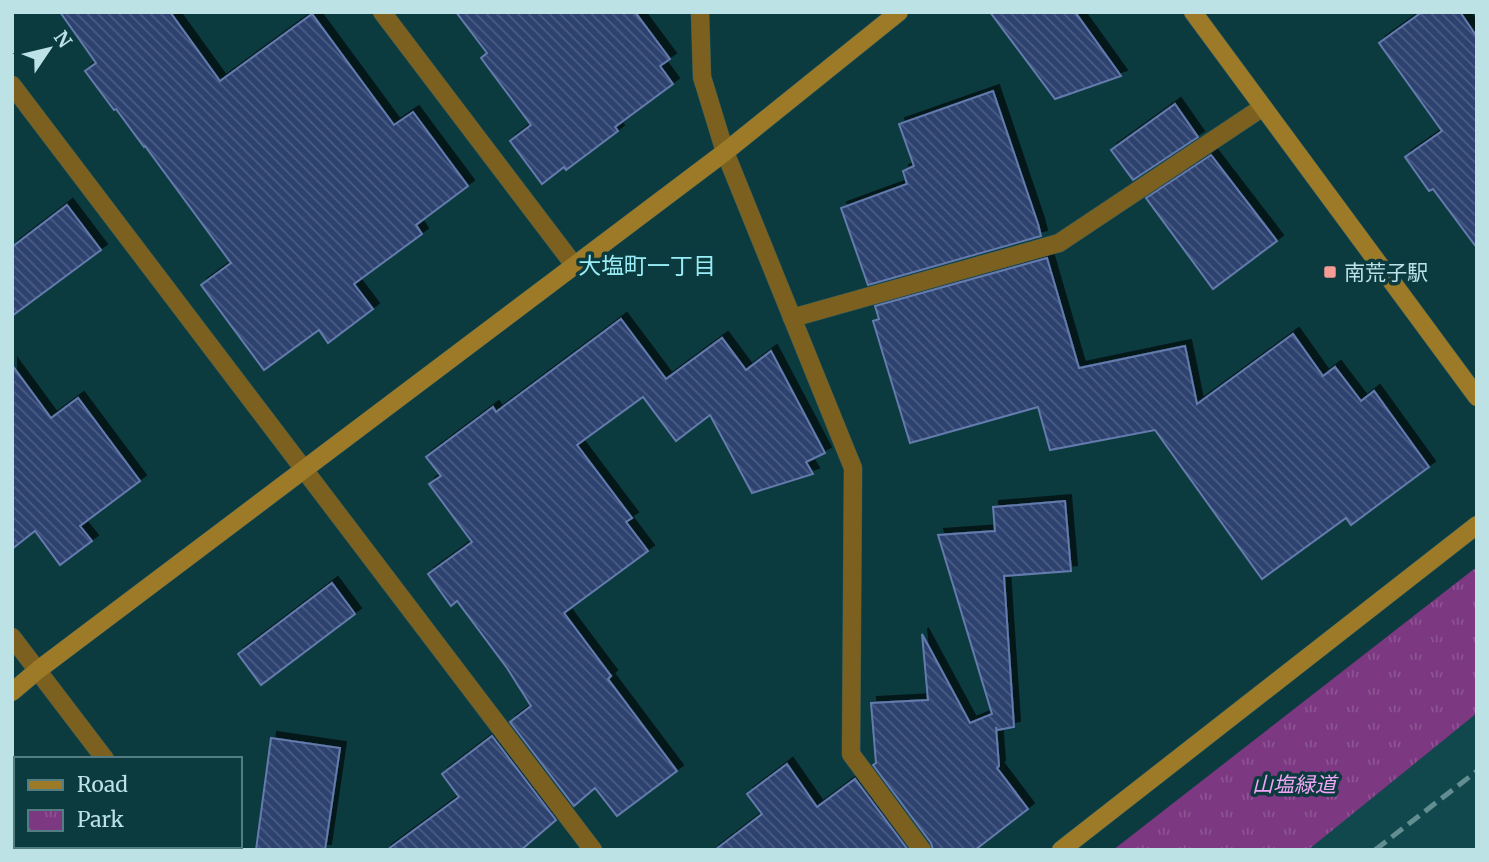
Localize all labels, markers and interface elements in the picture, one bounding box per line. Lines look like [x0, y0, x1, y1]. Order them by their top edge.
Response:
north arrow [14, 14, 84, 84]
text: N [49, 26, 77, 52]
district label: 大塩町一丁目 [578, 251, 716, 280]
place label: 南荒子駅 [1344, 259, 1428, 286]
marker: 南荒子駅 [1322, 264, 1338, 280]
legend [14, 757, 242, 848]
text: Road [77, 771, 128, 798]
park label: 山塩緑道 [1252, 771, 1339, 798]
text: Park [77, 806, 124, 833]

